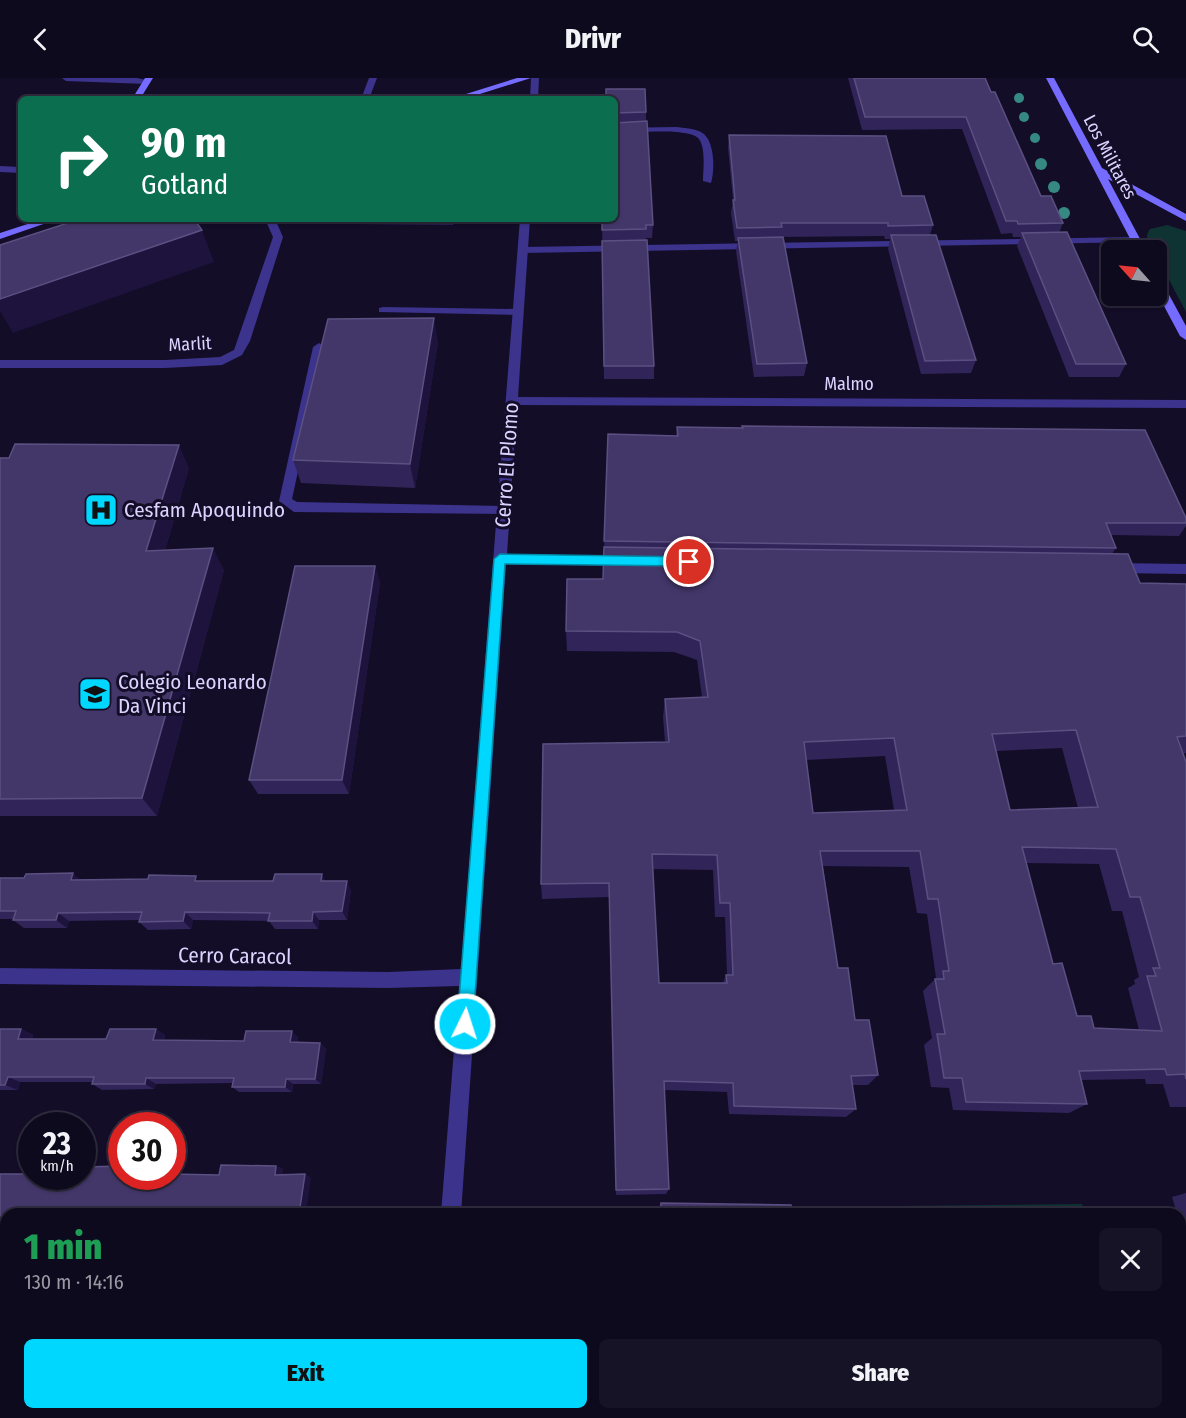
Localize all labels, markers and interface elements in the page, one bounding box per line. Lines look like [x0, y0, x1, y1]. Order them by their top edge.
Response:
icon: back [24, 23, 57, 56]
text: Drivr [565, 23, 621, 55]
icon: search [1129, 23, 1162, 56]
street label: Los Militares [1079, 111, 1142, 203]
text: 90 m [141, 118, 226, 168]
icon: right [42, 120, 120, 198]
text: Gotland [141, 169, 228, 201]
north arrow [1101, 240, 1167, 306]
map controls [1101, 240, 1167, 306]
street label: Marlit [168, 332, 212, 356]
street label: Malmo [824, 373, 874, 395]
street label: Cerro El Plomo [490, 402, 524, 528]
hospital icon: Cesfam Apoquindo [83, 492, 119, 528]
place label: Cesfam Apoquindo [124, 497, 285, 523]
pin [663, 536, 714, 587]
icon: arrive [672, 545, 705, 578]
place label: Colegio Leonardo Da Vinci [118, 669, 267, 719]
school or university icon: Colegio Leonardo Da Vinci [77, 676, 113, 712]
street label: Cerro Caracol [178, 942, 292, 970]
position arrow [433, 992, 497, 1056]
speed limit sign: 30 [108, 1112, 186, 1190]
text: 23 [43, 1126, 71, 1162]
text: km/h [40, 1157, 74, 1175]
text: 1 min [24, 1225, 102, 1269]
button: close [1099, 1228, 1162, 1291]
text: 130 m · 14:16 [24, 1270, 124, 1294]
button: Exit [24, 1339, 587, 1408]
button: Share [599, 1339, 1162, 1408]

